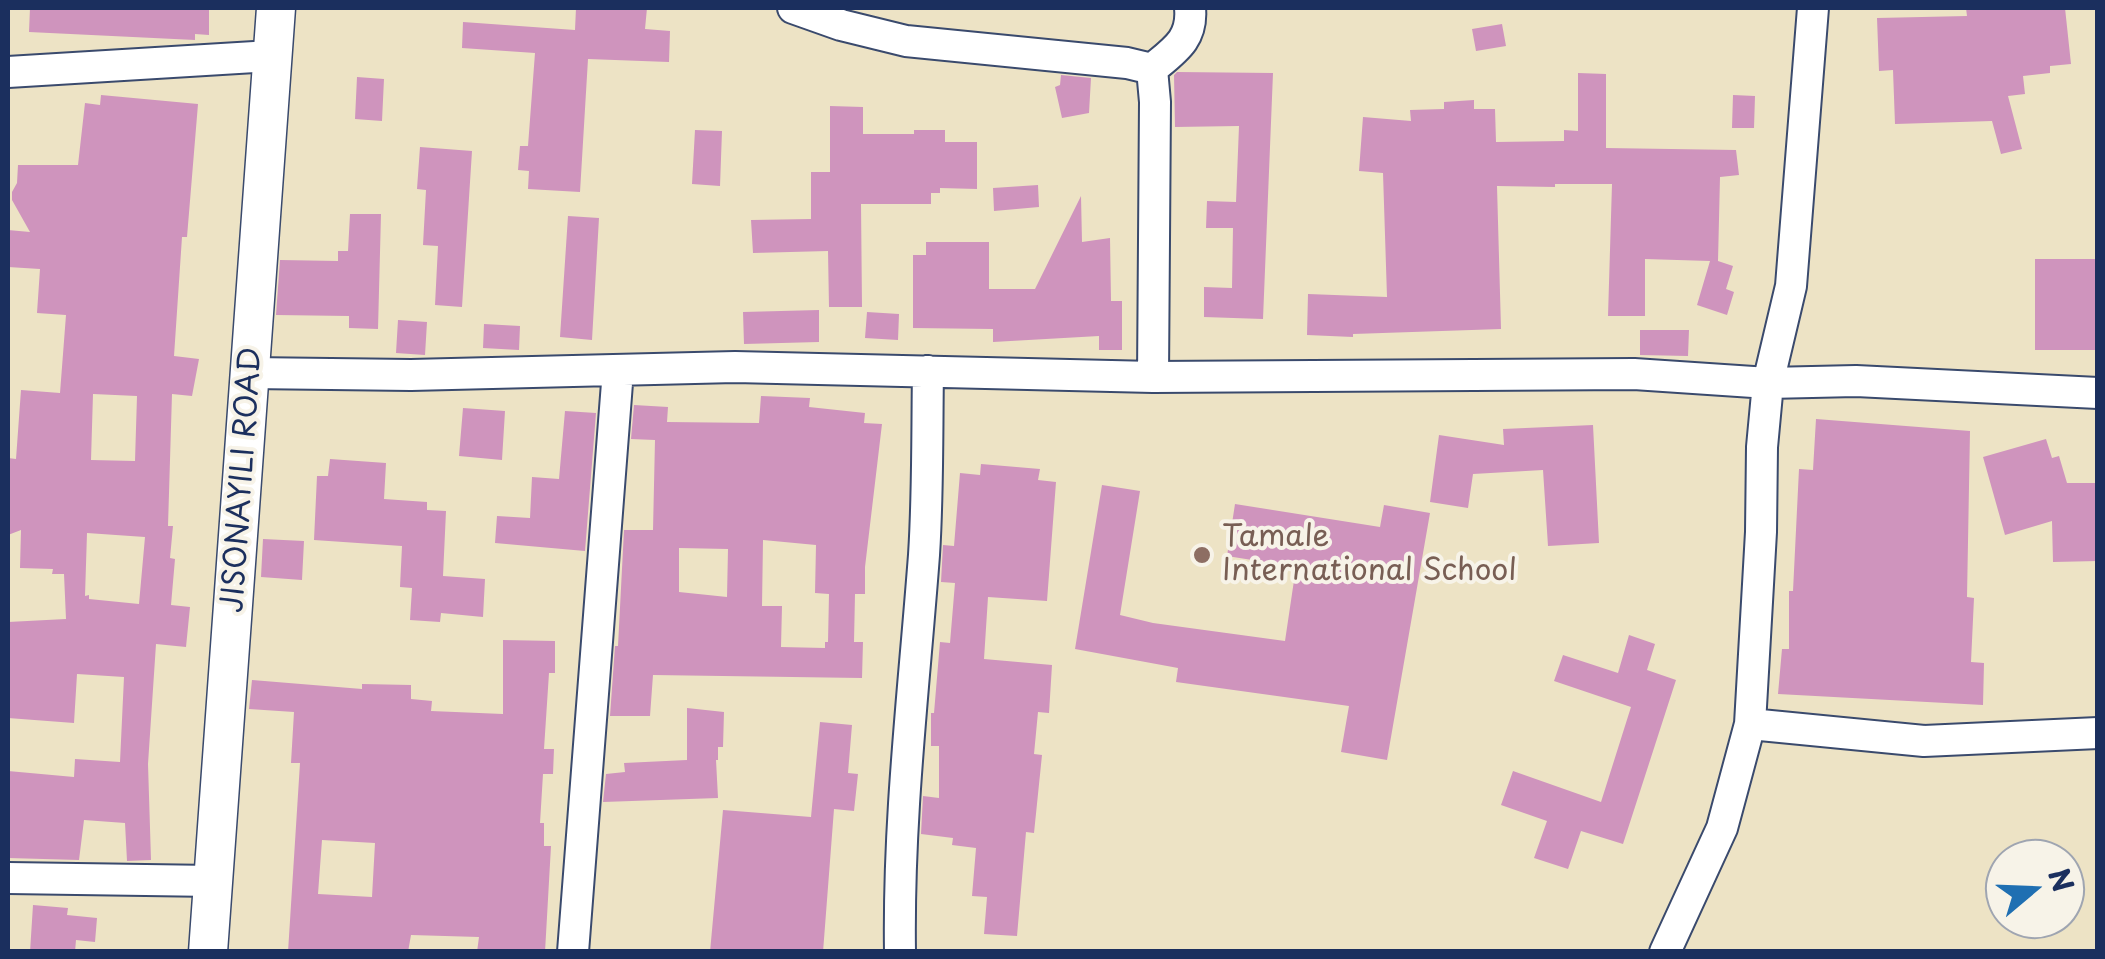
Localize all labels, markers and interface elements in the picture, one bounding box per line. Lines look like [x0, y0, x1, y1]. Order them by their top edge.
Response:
street label: JISONAYILI ROAD [216, 346, 270, 614]
place label: Tamale International School [1222, 520, 1517, 590]
marker: Tamale International School [1191, 544, 1213, 566]
north arrow [1985, 839, 2085, 939]
text: N [2038, 862, 2086, 897]

